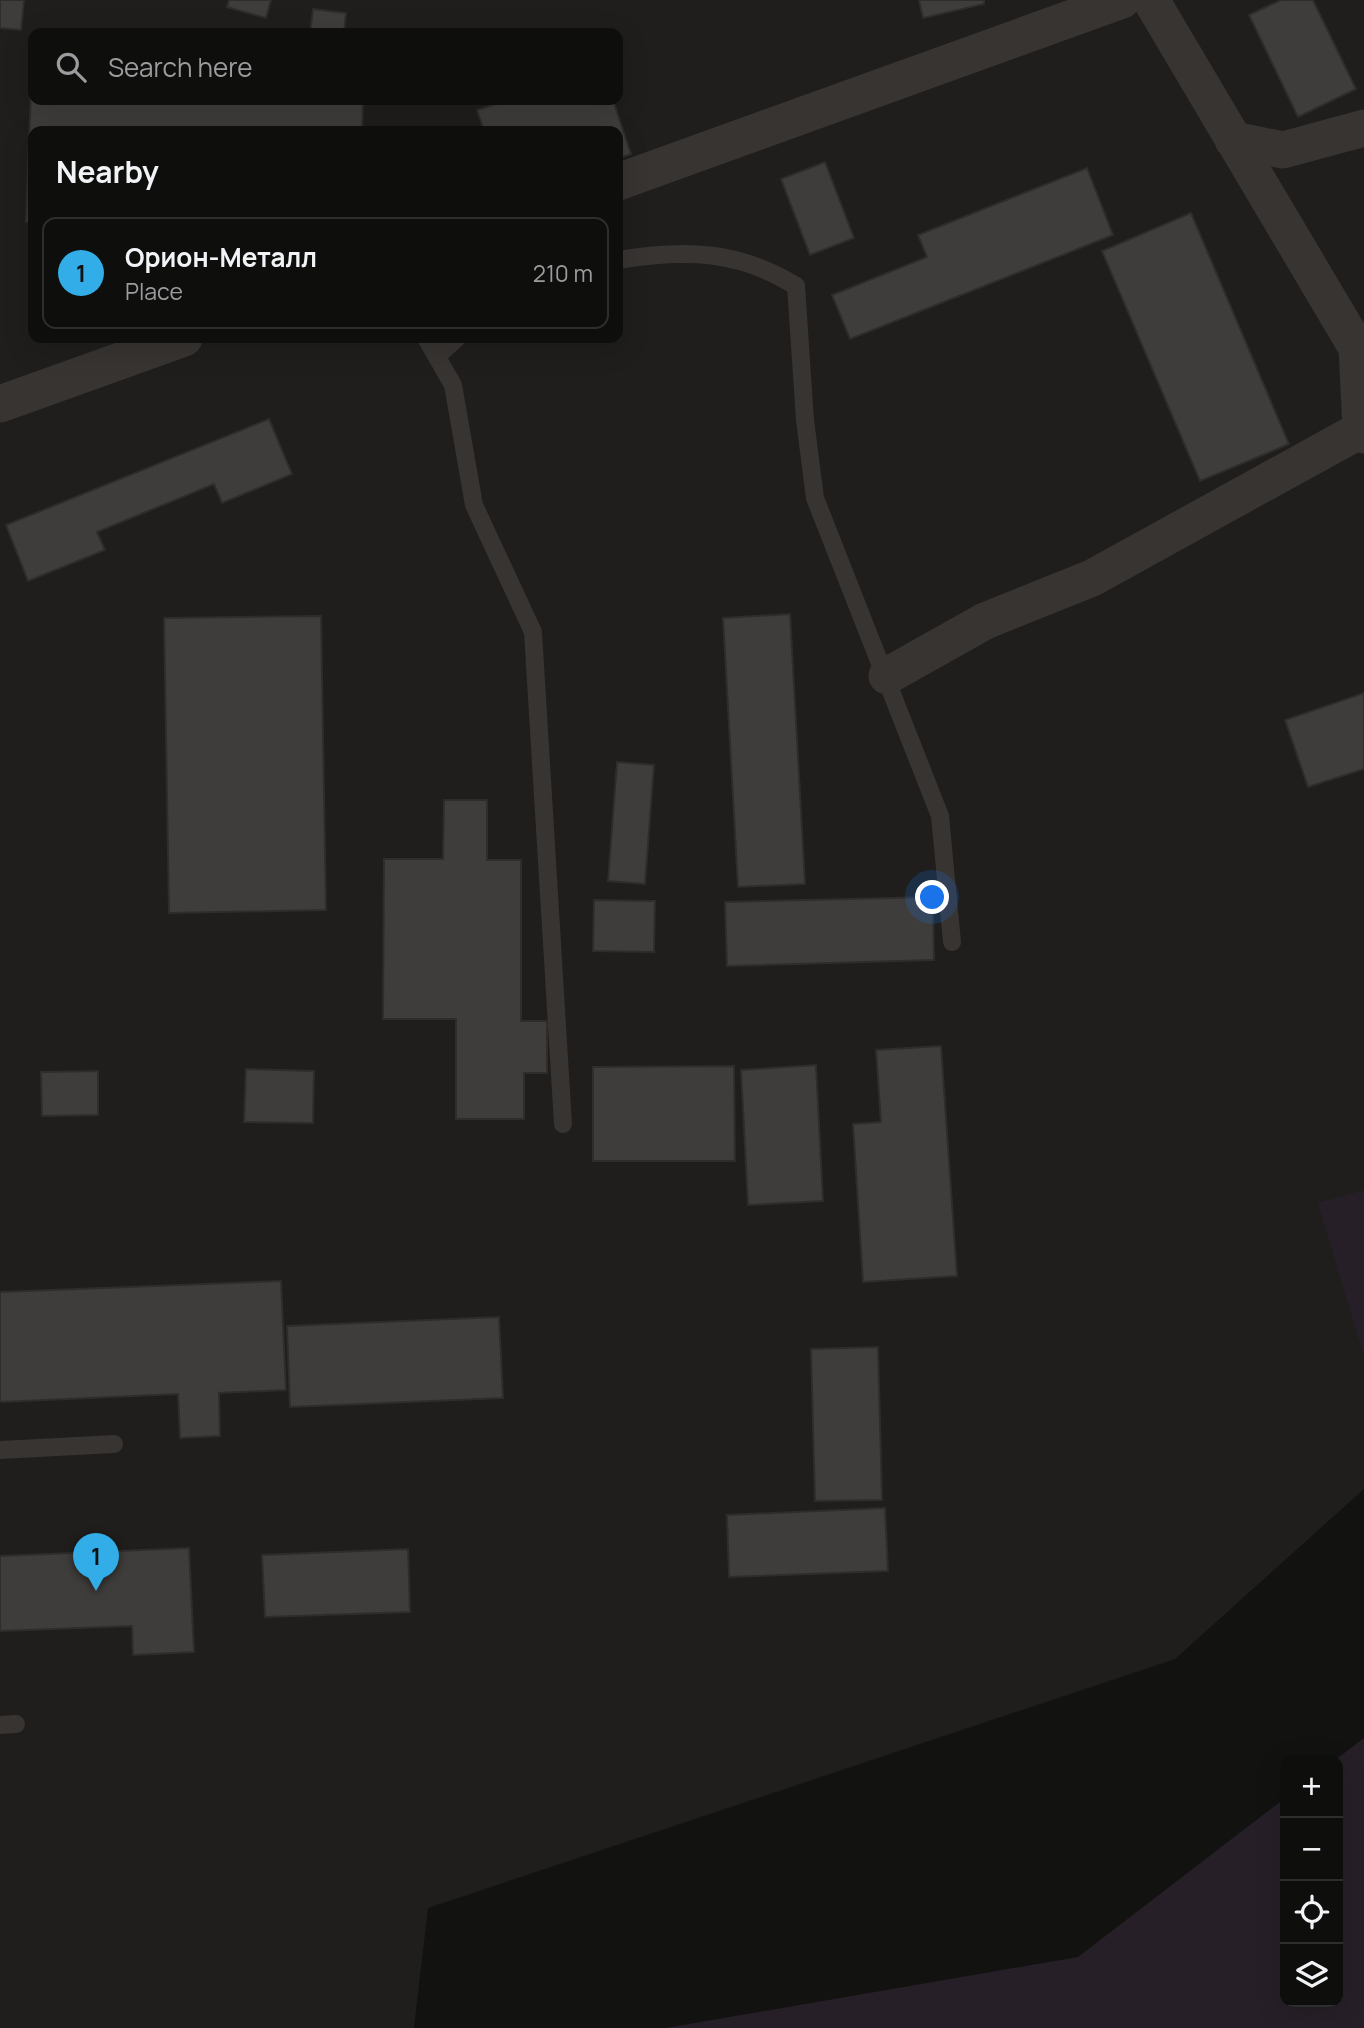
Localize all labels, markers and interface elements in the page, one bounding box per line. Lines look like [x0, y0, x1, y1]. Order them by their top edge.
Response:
search box [28, 28, 623, 105]
icon: search [52, 48, 90, 86]
text: Search here [108, 49, 253, 85]
text: Nearby [56, 151, 159, 192]
text: Орион-Металл [125, 239, 317, 275]
text: 1 [76, 257, 86, 289]
text: 210 m [533, 257, 593, 289]
text: Place [125, 275, 183, 307]
your location [915, 880, 949, 914]
pin: 1 [73, 1533, 119, 1591]
map controls [1280, 1755, 1343, 2007]
button: + [1280, 1755, 1343, 1818]
button: − [1280, 1818, 1343, 1881]
button: locate [1280, 1881, 1343, 1944]
button: layers [1280, 1944, 1343, 2007]

